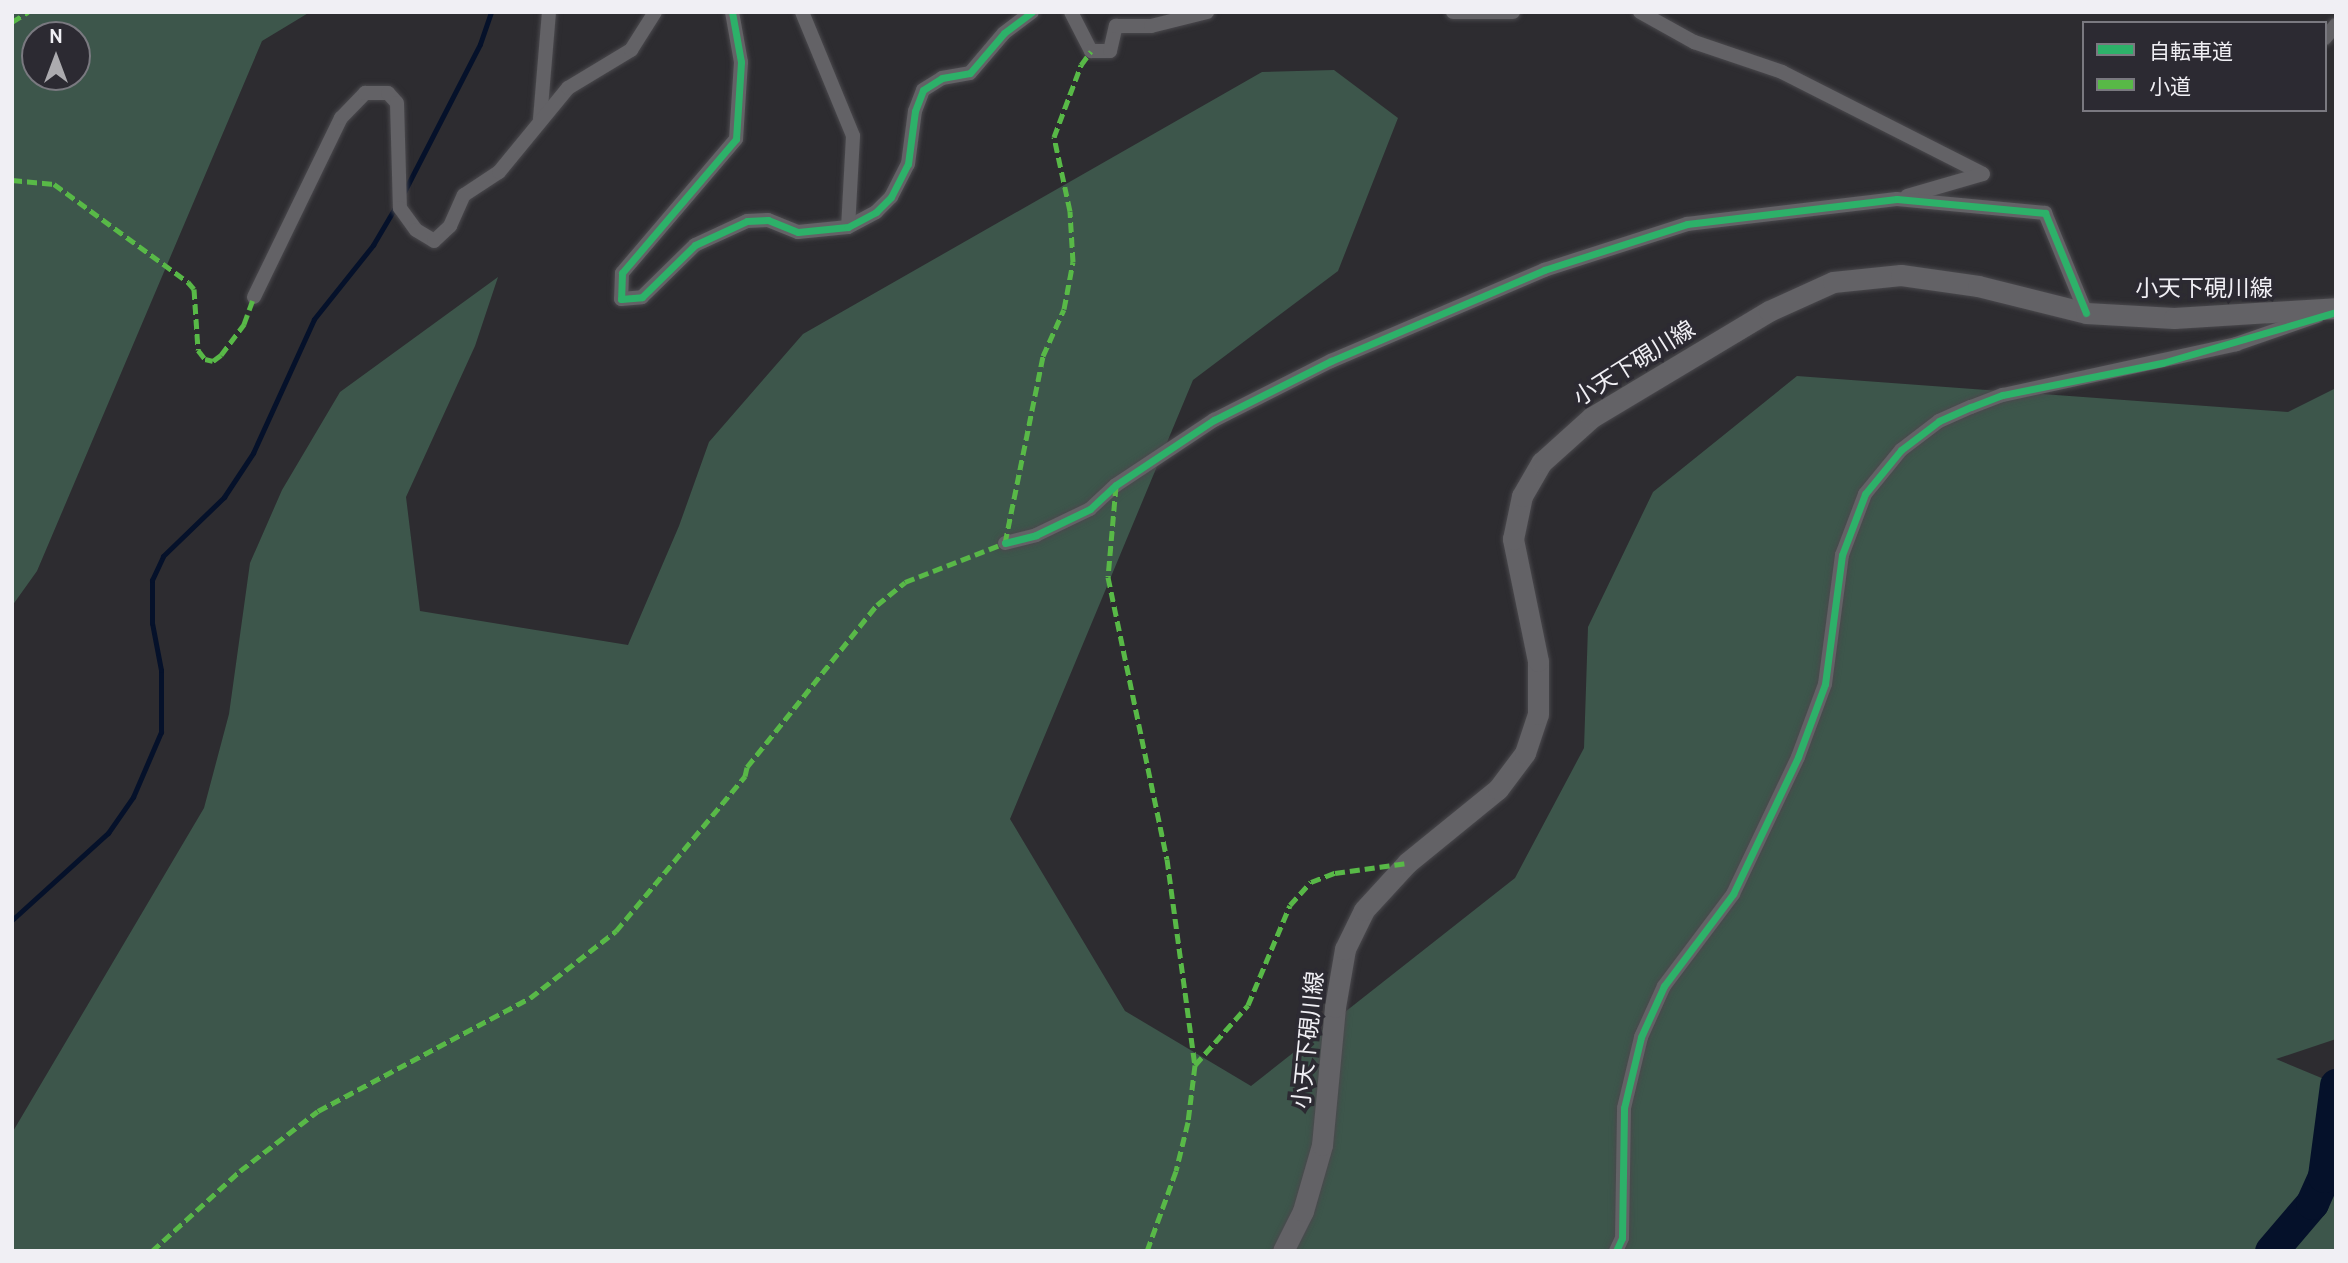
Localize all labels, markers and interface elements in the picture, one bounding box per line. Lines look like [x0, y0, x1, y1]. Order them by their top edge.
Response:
north arrow [21, 21, 91, 91]
legend [2082, 21, 2327, 112]
text: N [49, 25, 63, 48]
text: 自転車道 [2149, 39, 2233, 64]
text: 小道 [2149, 74, 2191, 99]
street label: 小天下硯川線 [2135, 274, 2273, 302]
street label: 小天下硯川線 [1568, 315, 1700, 411]
street label: 小天下硯川線 [1287, 970, 1329, 1110]

